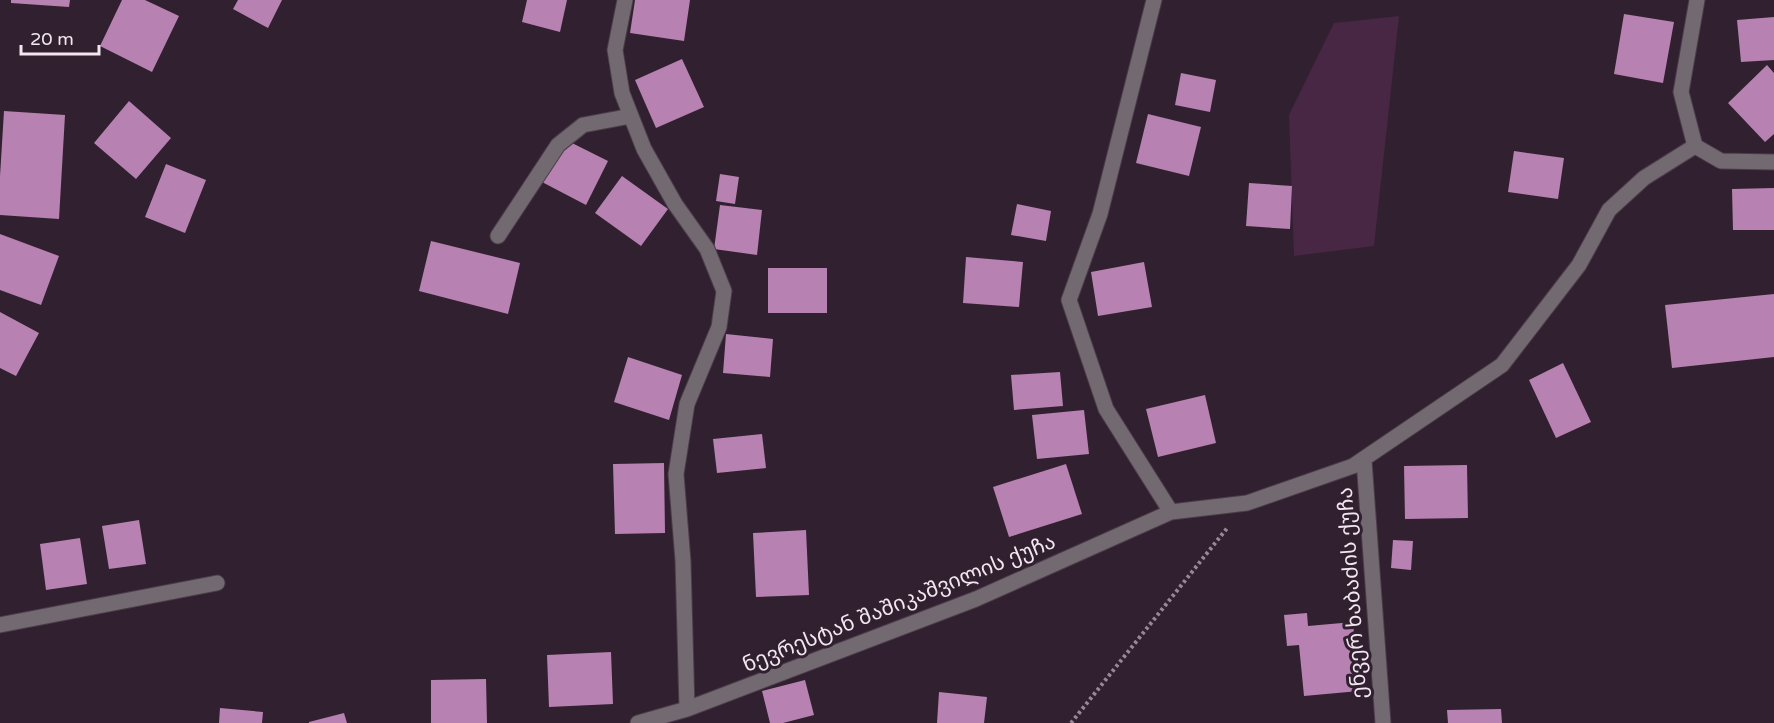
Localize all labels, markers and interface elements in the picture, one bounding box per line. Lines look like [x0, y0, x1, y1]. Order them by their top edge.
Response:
scale bar [21, 18, 99, 56]
text: 20 m [30, 28, 74, 50]
street label: ენვერ ხაბაძის ქუჩა [1333, 486, 1372, 700]
street label: ნევრესტან შაშიკაშვილის ქუჩა [739, 529, 1059, 678]

